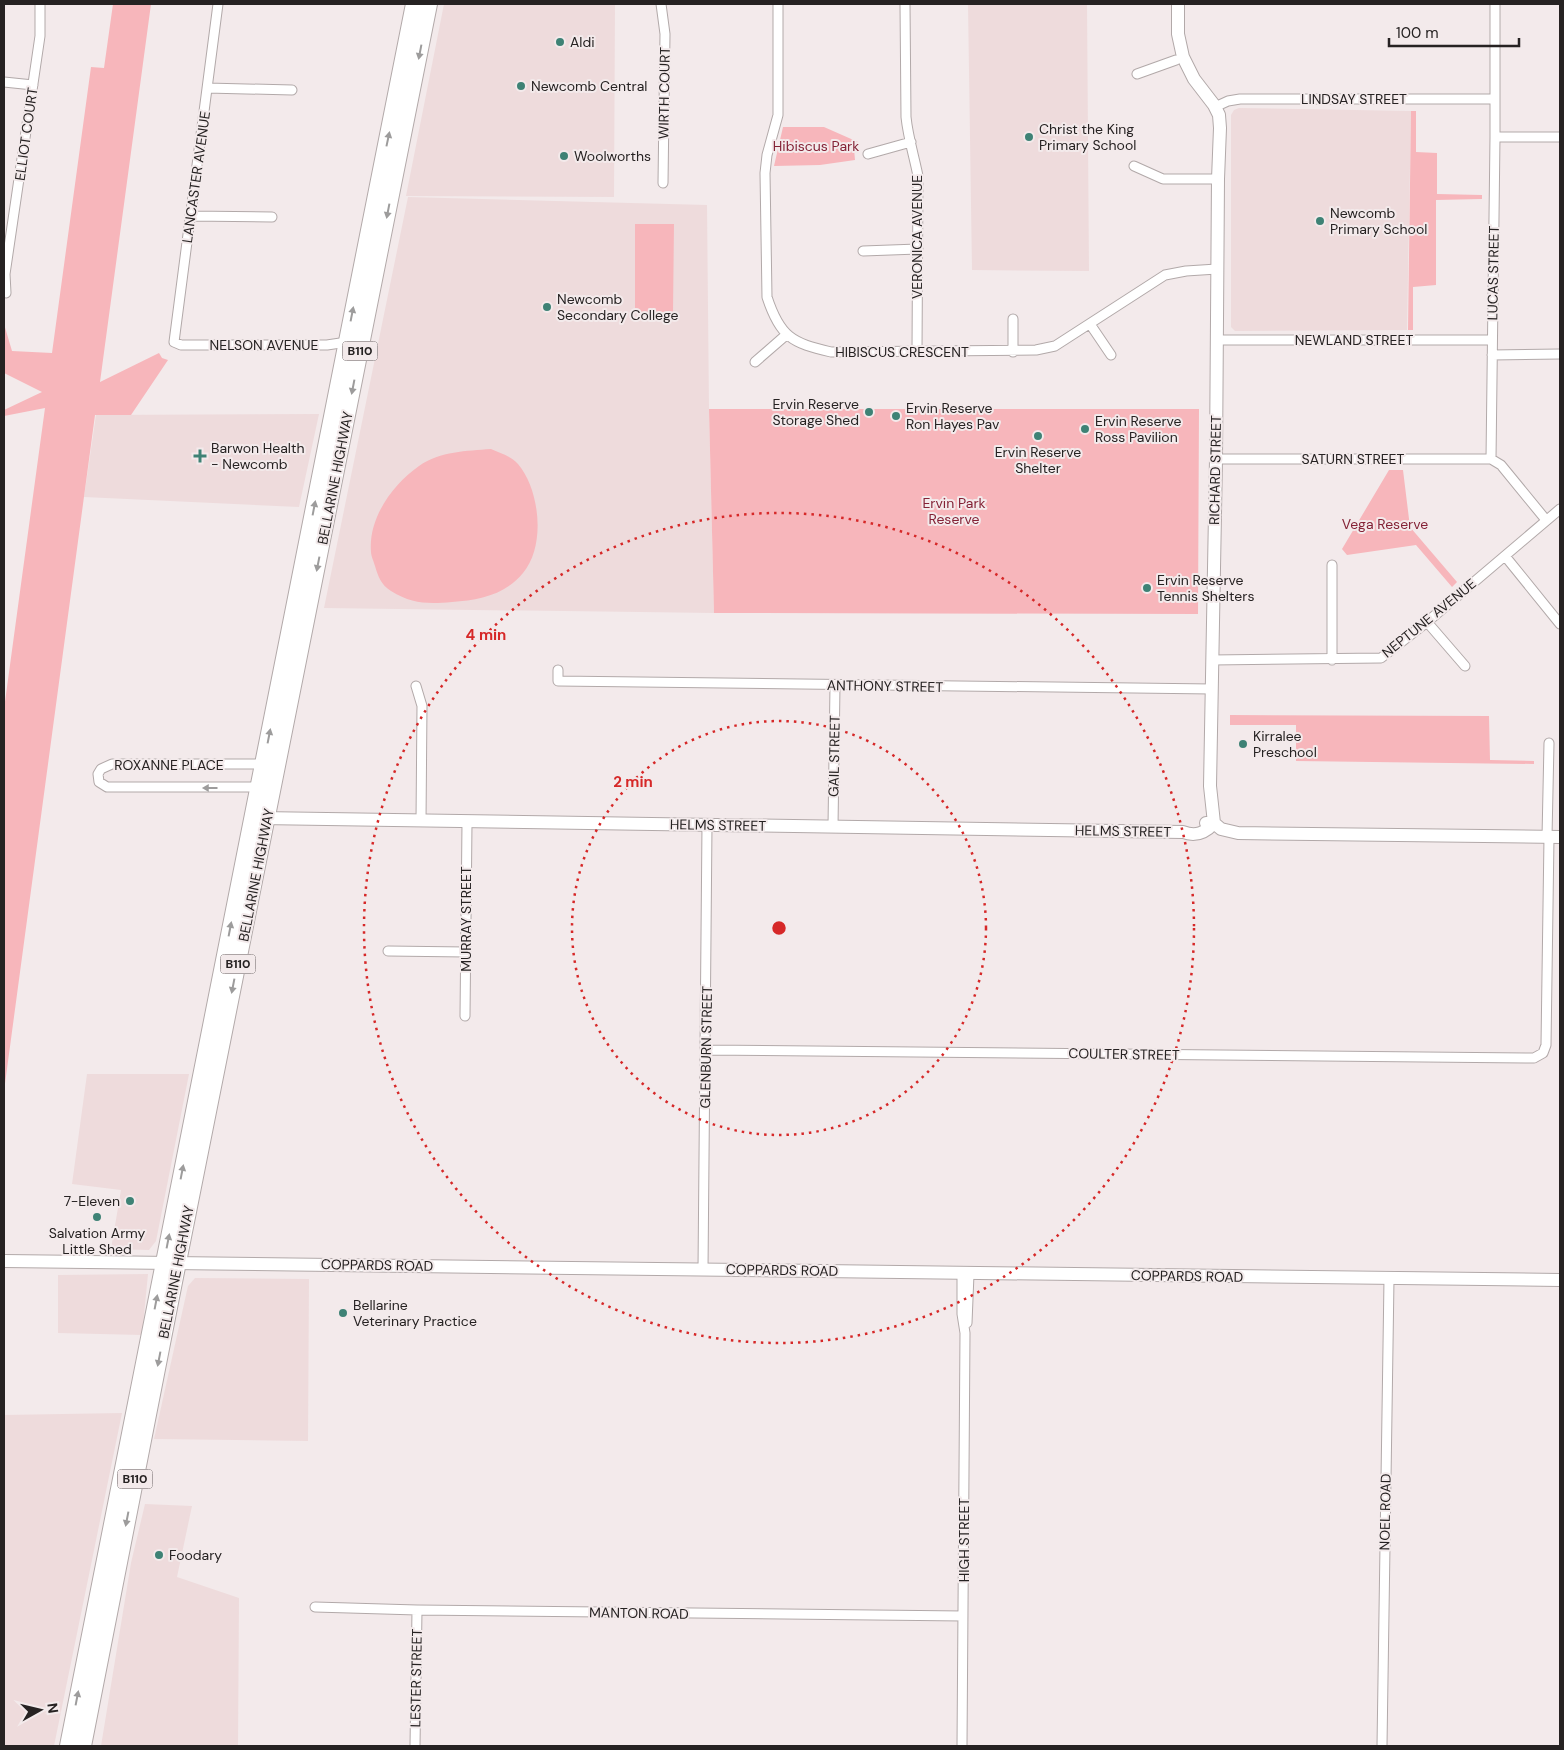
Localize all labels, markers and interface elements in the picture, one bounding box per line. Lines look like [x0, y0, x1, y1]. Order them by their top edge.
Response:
scale bar [1389, 15, 1519, 47]
text: 100 m [1396, 23, 1439, 43]
place label: Aldi [570, 33, 595, 51]
marker: Aldi [554, 36, 566, 48]
one-way arrow [416, 44, 424, 59]
street label: WIRTH COURT [654, 46, 674, 139]
place label: Newcomb Central [531, 77, 647, 95]
marker: Newcomb Central [515, 80, 527, 92]
street label: ELLIOT COURT [11, 86, 41, 182]
street label: LINDSAY STREET [1301, 90, 1407, 108]
street label: LANCASTER AVENUE [178, 110, 214, 244]
place label: Christ the King Primary School [1039, 120, 1136, 154]
one-way arrow [384, 131, 392, 146]
marker: Christ the King Primary School [1023, 131, 1035, 143]
park label: Hibiscus Park [773, 137, 859, 155]
place label: Woolworths [574, 147, 651, 165]
marker: Woolworths [558, 150, 570, 162]
street label: VERONICA AVENUE [908, 175, 926, 299]
one-way arrow [384, 203, 392, 219]
place label: Newcomb Primary School [1330, 204, 1427, 238]
marker: Newcomb Primary School [1314, 215, 1326, 227]
street label: LUCAS STREET [1483, 225, 1503, 321]
place label: Newcomb Secondary College [557, 290, 679, 324]
marker: Newcomb Secondary College [541, 301, 553, 313]
one-way arrow [349, 306, 357, 322]
street label: NEWLAND STREET [1295, 331, 1413, 349]
street label: NELSON AVENUE [210, 336, 319, 354]
road number: B110 [342, 342, 378, 361]
street label: HIBISCUS CRESCENT [835, 343, 969, 361]
one-way arrow [349, 380, 357, 395]
place label: Ervin Reserve Storage Shed [772, 395, 859, 429]
place label: Ervin Reserve Ron Hayes Pav [906, 399, 1000, 433]
marker: Ervin Reserve Storage Shed [863, 406, 875, 418]
street label: BELLARINE HIGHWAY [313, 410, 357, 546]
marker: Ervin Reserve Ron Hayes Pav [890, 410, 902, 422]
place label: Ervin Reserve Ross Pavilion [1095, 412, 1182, 446]
street label: RICHARD STREET [1205, 415, 1225, 525]
marker: Ervin Reserve Ross Pavilion [1079, 423, 1091, 435]
marker: Ervin Reserve Shelter [1032, 430, 1044, 442]
place label: Barwon Health - Newcomb [211, 439, 304, 473]
place label: Ervin Reserve Shelter [995, 443, 1081, 477]
marker: Barwon Health - Newcomb [193, 449, 207, 463]
street label: SATURN STREET [1302, 450, 1405, 468]
park label: Ervin Park Reserve [922, 494, 986, 528]
one-way arrow [310, 500, 318, 515]
park label: Vega Reserve [1342, 515, 1428, 533]
one-way arrow [313, 556, 321, 572]
place label: Ervin Reserve Tennis Shelters [1157, 571, 1254, 605]
street label: NEPTUNE AVENUE [1378, 574, 1480, 661]
marker: Ervin Reserve Tennis Shelters [1141, 582, 1153, 594]
text: 4 min [466, 625, 506, 645]
street label: ANTHONY STREET [827, 676, 944, 696]
street label: GAIL STREET [824, 715, 844, 797]
one-way arrow [265, 727, 273, 743]
place label: Kirralee Preschool [1253, 727, 1317, 761]
marker: Kirralee Preschool [1237, 738, 1249, 750]
street label: ROXANNE PLACE [114, 756, 224, 774]
text: 2 min [613, 772, 653, 792]
one-way arrow [201, 784, 217, 792]
street label: BELLARINE HIGHWAY [234, 807, 278, 943]
street label: HELMS STREET [670, 815, 766, 835]
street label: HELMS STREET [1075, 821, 1171, 841]
street label: MURRAY STREET [457, 866, 475, 972]
centre of rings [770, 919, 788, 937]
one-way arrow [226, 921, 234, 936]
road number: B110 [220, 954, 256, 974]
one-way arrow [229, 979, 237, 995]
street label: GLENBURN STREET [696, 985, 716, 1108]
street label: COULTER STREET [1068, 1044, 1180, 1064]
one-way arrow [178, 1163, 186, 1179]
place label: 7-Eleven [64, 1192, 120, 1210]
marker: 7-Eleven [124, 1195, 136, 1207]
street label: BELLARINE HIGHWAY [154, 1204, 198, 1340]
marker: Salvation Army Little Shed [91, 1211, 103, 1223]
place label: Salvation Army Little Shed [49, 1224, 146, 1258]
one-way arrow [164, 1234, 172, 1249]
street label: COPPARDS ROAD [321, 1255, 433, 1275]
street label: COPPARDS ROAD [726, 1260, 838, 1280]
street label: COPPARDS ROAD [1131, 1266, 1243, 1286]
one-way arrow [152, 1294, 160, 1310]
place label: Bellarine Veterinary Practice [353, 1296, 477, 1330]
marker: Bellarine Veterinary Practice [337, 1307, 349, 1319]
one-way arrow [154, 1352, 162, 1368]
road number: B110 [118, 1470, 152, 1488]
street label: NOEL ROAD [1375, 1473, 1395, 1551]
street label: HIGH STREET [955, 1498, 973, 1582]
one-way arrow [123, 1511, 131, 1527]
place label: Foodary [169, 1546, 222, 1564]
marker: Foodary [153, 1549, 165, 1561]
street label: MANTON ROAD [589, 1603, 689, 1623]
street label: LESTER STREET [406, 1628, 426, 1728]
north arrow [15, 1685, 65, 1735]
one-way arrow [73, 1691, 81, 1706]
text: N [43, 1702, 62, 1715]

